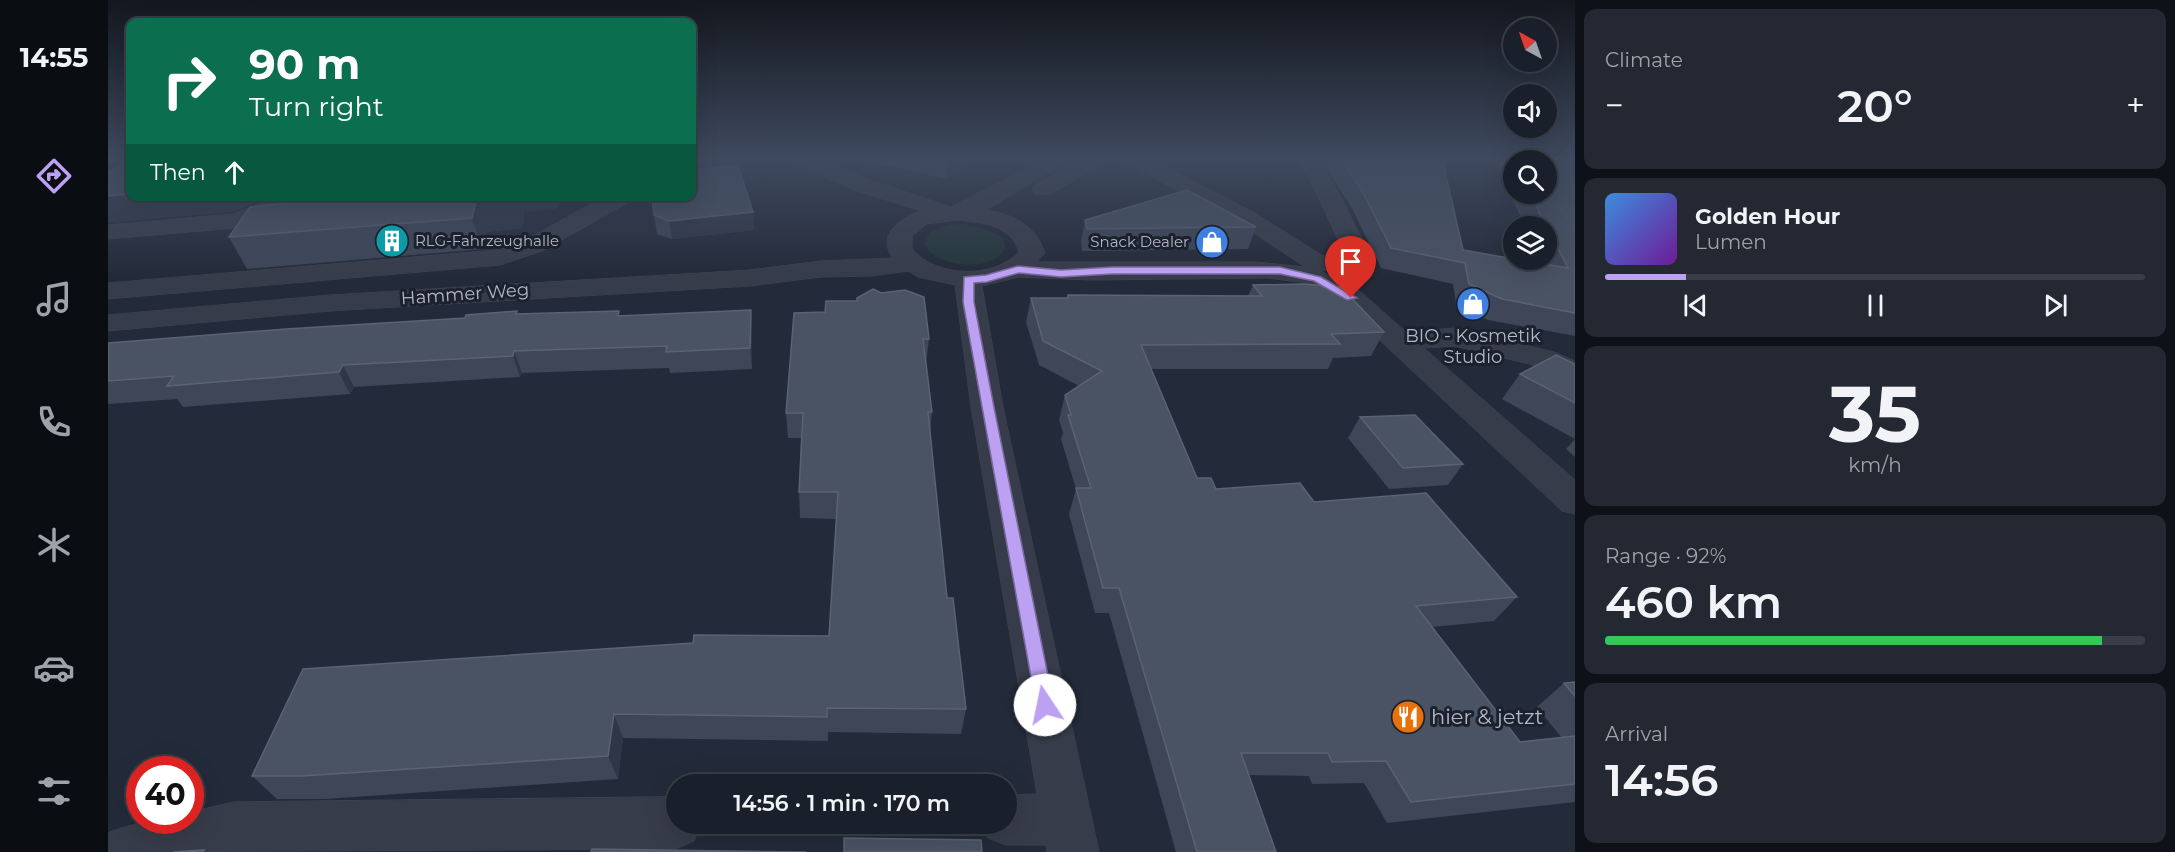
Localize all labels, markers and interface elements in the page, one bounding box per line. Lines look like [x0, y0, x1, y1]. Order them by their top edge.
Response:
north arrow [1503, 18, 1557, 72]
map controls [1503, 18, 1557, 270]
text: 90 m [249, 38, 360, 90]
text: 14:55 [20, 41, 88, 74]
icon: right [150, 42, 228, 120]
text: Climate [1605, 48, 1683, 72]
text: 20° [1837, 78, 1913, 133]
button: sound [1503, 84, 1557, 138]
text: − [1605, 85, 1624, 125]
text: + [2126, 85, 2145, 125]
text: Turn right [249, 90, 384, 123]
button: search [1503, 150, 1557, 204]
icon: directions [33, 155, 75, 197]
icon: ahead [218, 156, 251, 189]
text: Then [150, 159, 206, 186]
text: Golden Hour [1695, 203, 1840, 230]
button: layers [1503, 216, 1557, 270]
building icon: RLG-Fahrzeughalle [374, 223, 410, 259]
shop icon: Snack Dealer [1194, 224, 1230, 260]
text: Lumen [1695, 230, 1767, 254]
place label: RLG-Fahrzeughalle [415, 231, 559, 250]
place label: Snack Dealer [1090, 232, 1189, 251]
pin [1325, 236, 1376, 298]
icon: arrive [1334, 245, 1367, 278]
icon: music [33, 278, 75, 320]
street label: Hammer Weg [400, 279, 530, 309]
shop icon: BIO - Kosmetik Studio [1455, 286, 1491, 322]
icon: previous [1679, 289, 1712, 322]
icon: pause [1859, 289, 1892, 322]
icon: next [2039, 289, 2072, 322]
place label: BIO - Kosmetik Studio [1405, 325, 1541, 368]
text: 35 [1829, 366, 1921, 462]
icon: phone [33, 401, 75, 443]
text: km/h [1848, 453, 1902, 477]
icon: climate [33, 524, 75, 566]
text: Range · 92% [1605, 544, 1726, 568]
text: 460 km [1605, 574, 1782, 629]
icon: car [33, 647, 75, 689]
position arrow [1013, 673, 1077, 737]
restaurant icon: hier & jetzt [1390, 699, 1426, 735]
place label: hier & jetzt [1431, 704, 1543, 729]
text: Arrival [1605, 722, 1668, 746]
text: 14:56 [1605, 752, 1719, 807]
speed limit sign: 40 [126, 756, 204, 834]
icon: filters [33, 770, 75, 812]
text: 14:56 · 1 min · 170 m [733, 790, 950, 817]

